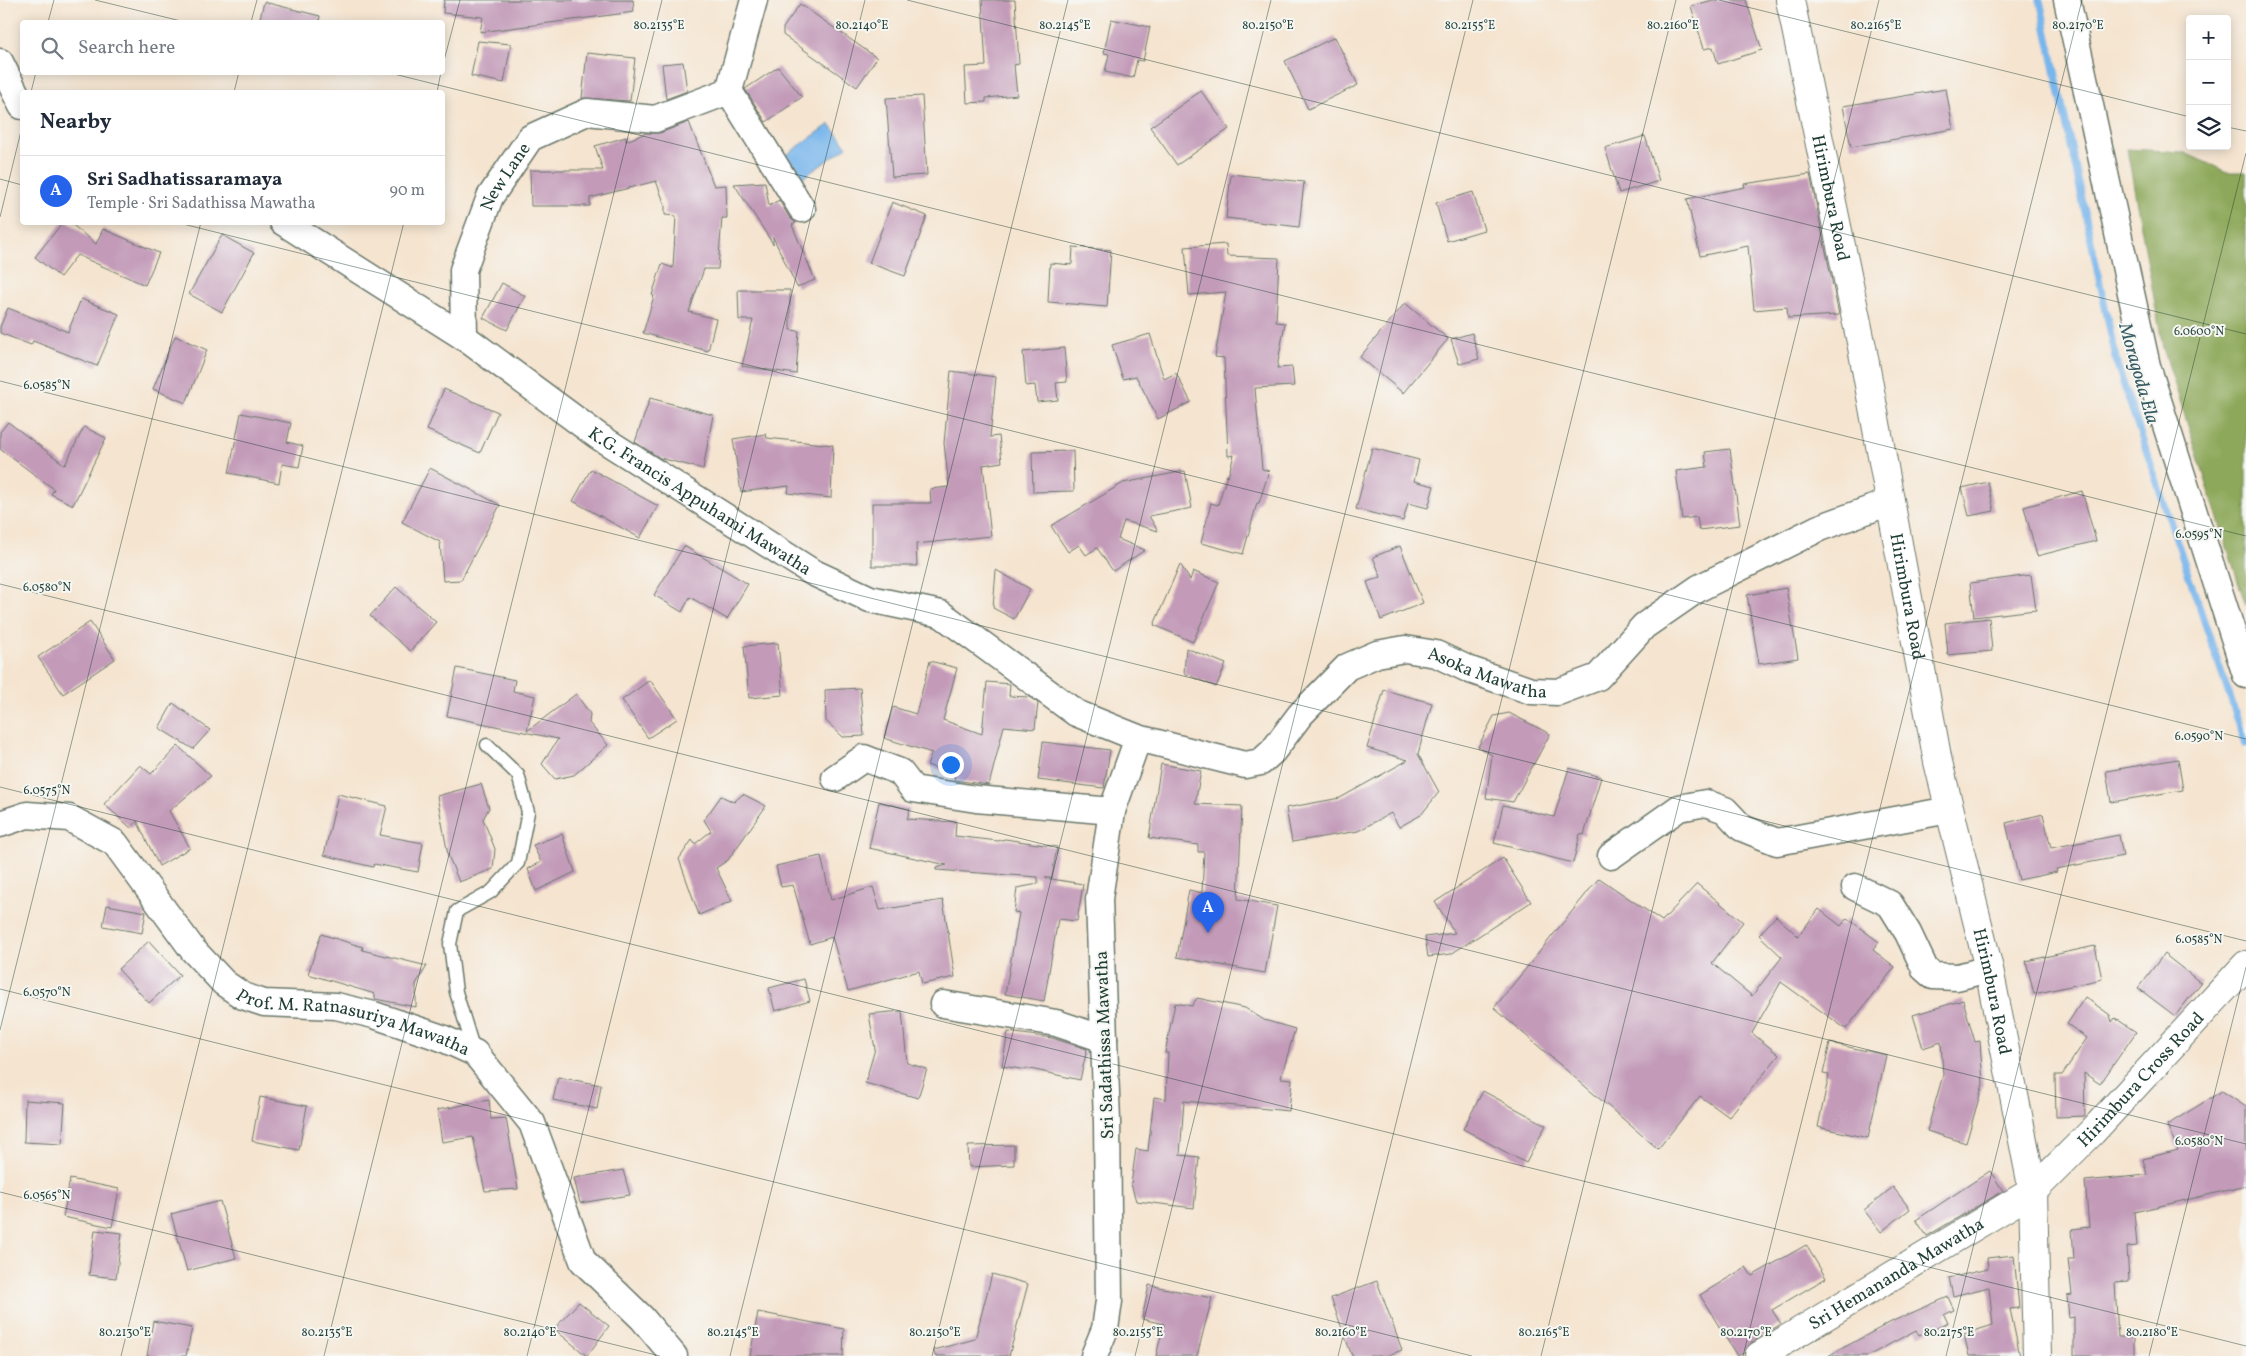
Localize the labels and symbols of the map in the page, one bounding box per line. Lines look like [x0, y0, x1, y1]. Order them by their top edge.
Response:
text: 80.2135°E [634, 18, 684, 34]
text: 80.2140°E [836, 18, 888, 34]
text: 80.2145°E [1039, 18, 1091, 34]
text: 80.2150°E [1242, 18, 1294, 34]
text: 80.2155°E [1445, 18, 1495, 34]
text: 80.2160°E [1647, 18, 1699, 34]
text: 80.2165°E [1851, 18, 1901, 34]
text: 80.2170°E [2052, 18, 2104, 34]
street label: Hirimbura Road [1804, 133, 1855, 264]
street label: New Lane [475, 138, 537, 214]
water label: Moragoda Ela [2111, 319, 2165, 427]
text: 6.0600°N [2174, 324, 2224, 340]
text: 6.0585°N [24, 378, 71, 394]
street label: K.G. Francis Appuhami Mawatha [582, 422, 816, 582]
text: 6.0595°N [2176, 527, 2222, 543]
street label: Hirimbura Road [1882, 531, 1930, 662]
text: 6.0580°N [23, 580, 71, 596]
street label: Asoka Mawatha [1426, 642, 1547, 706]
text: 6.0590°N [2175, 729, 2223, 745]
your location [938, 752, 964, 778]
text: 6.0575°N [24, 783, 70, 799]
pin: A [1192, 892, 1224, 933]
street label: Hirimbura Road [1965, 926, 2017, 1057]
text: 6.0585°N [2176, 932, 2223, 948]
street label: Sri Sadathissa Mawatha [1090, 950, 1121, 1140]
street label: Prof. M. Ratnasuriya Mawatha [230, 984, 473, 1063]
text: 6.0570°N [23, 985, 71, 1001]
street label: Hirimbura Cross Road [2072, 1007, 2211, 1154]
text: 6.0580°N [2175, 1134, 2223, 1150]
text: 6.0565°N [23, 1188, 71, 1204]
street label: Sri Hemananda Mawatha [1804, 1212, 1989, 1337]
text: 80.2130°E [99, 1325, 151, 1341]
text: 80.2135°E [302, 1325, 352, 1341]
text: 80.2140°E [504, 1325, 556, 1341]
text: 80.2145°E [707, 1325, 759, 1341]
text: 80.2150°E [909, 1325, 961, 1341]
text: 80.2155°E [1113, 1325, 1163, 1341]
text: 80.2160°E [1315, 1325, 1367, 1341]
text: 80.2165°E [1519, 1325, 1569, 1341]
text: 80.2170°E [1720, 1325, 1772, 1341]
text: 80.2175°E [1924, 1325, 1974, 1341]
text: 80.2180°E [2126, 1325, 2178, 1341]

